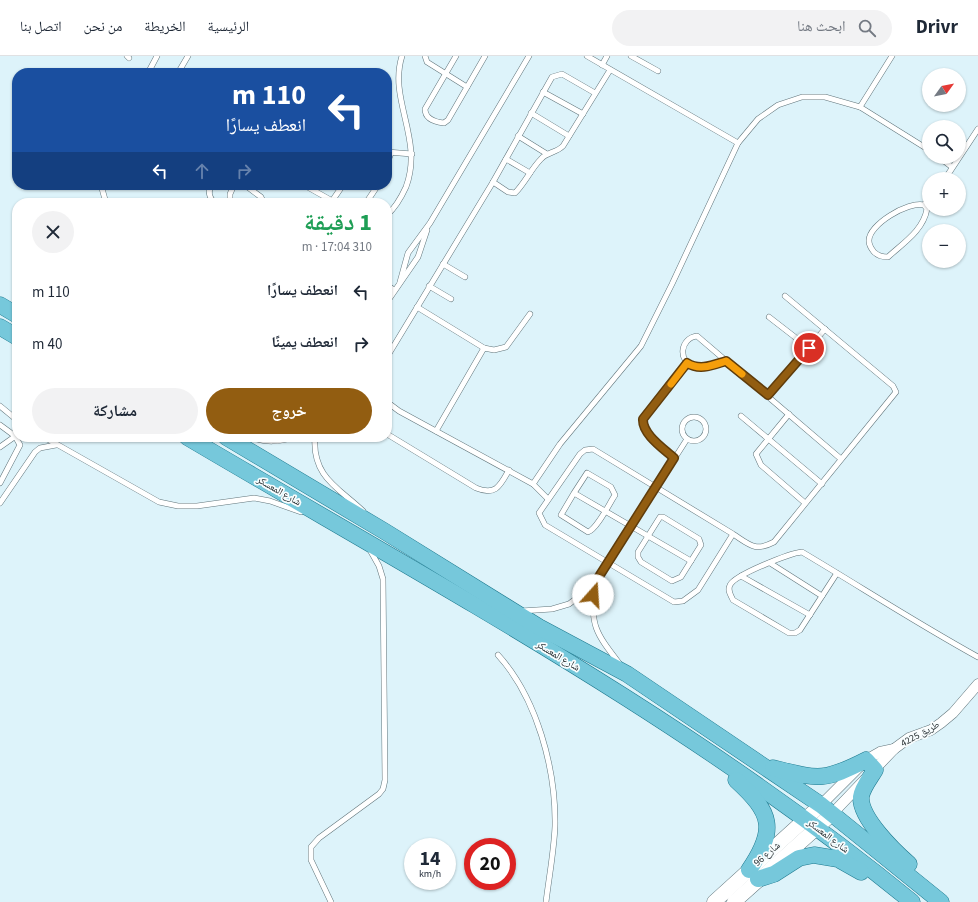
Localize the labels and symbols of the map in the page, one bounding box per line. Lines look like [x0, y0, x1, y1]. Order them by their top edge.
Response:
north arrow [922, 68, 966, 112]
pin [792, 331, 826, 365]
street label: شارع المعسكر [253, 472, 304, 510]
position arrow [572, 574, 614, 616]
street label: شارع المعسكر [533, 637, 583, 675]
street label: طريق 4225 [898, 717, 942, 750]
street label: شارع المعسكر [803, 815, 852, 857]
speed limit sign: 20 [464, 838, 516, 890]
street label: شارع 96 [751, 838, 784, 869]

